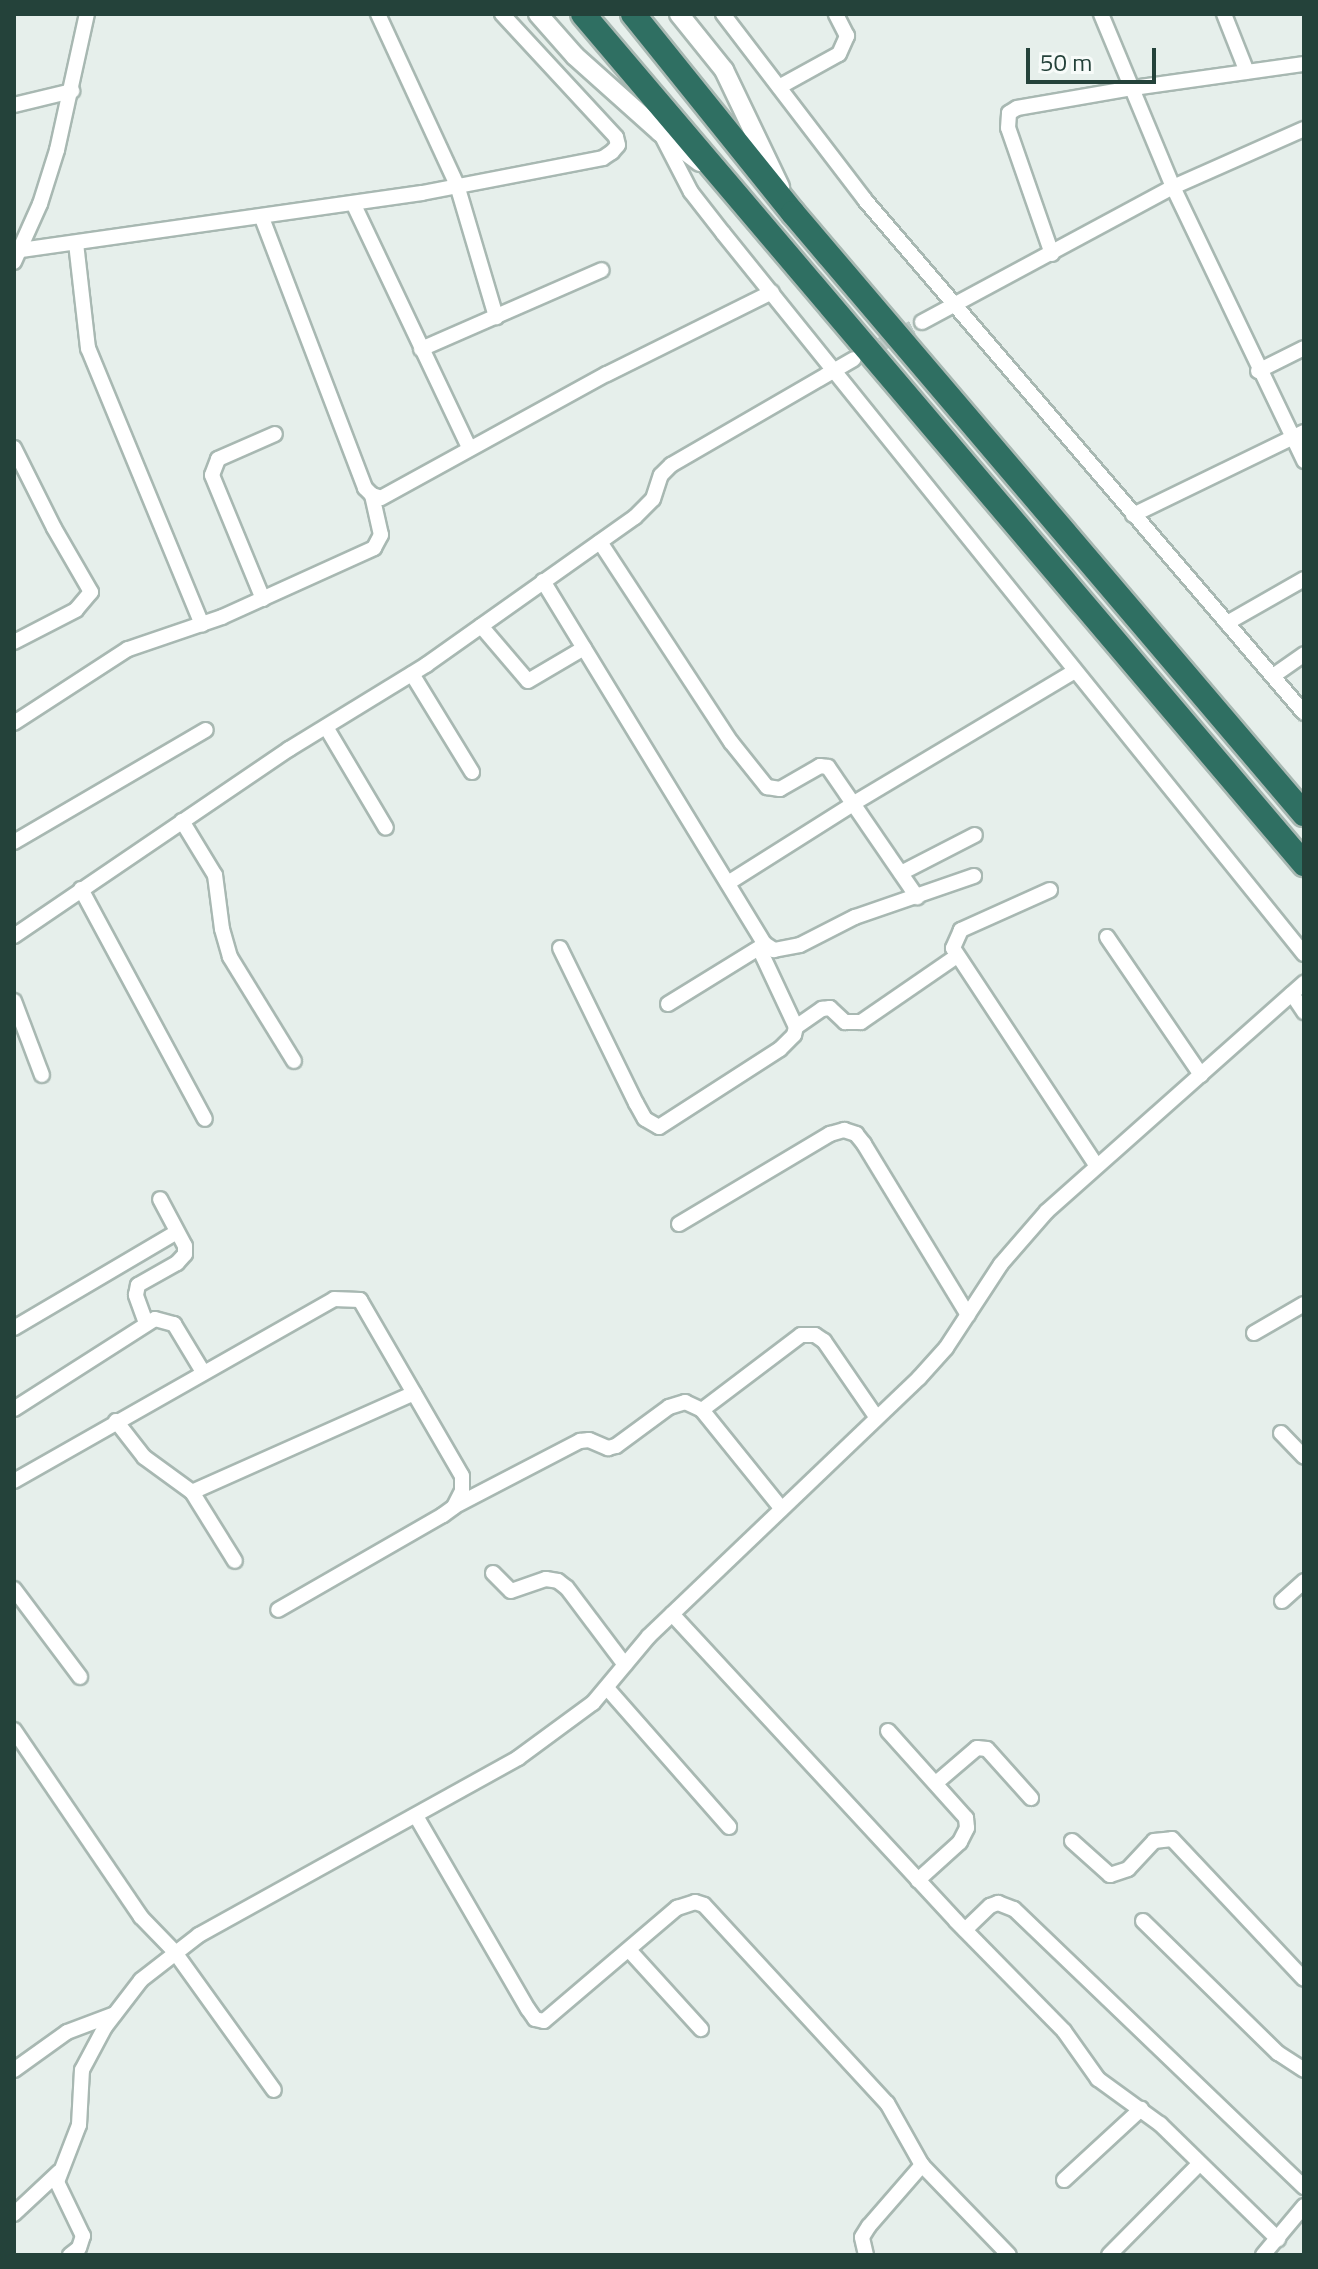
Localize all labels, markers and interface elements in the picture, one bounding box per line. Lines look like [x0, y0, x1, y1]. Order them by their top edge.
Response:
scale bar [1030, 32, 1160, 82]
text: 50 m [1040, 44, 1092, 80]

